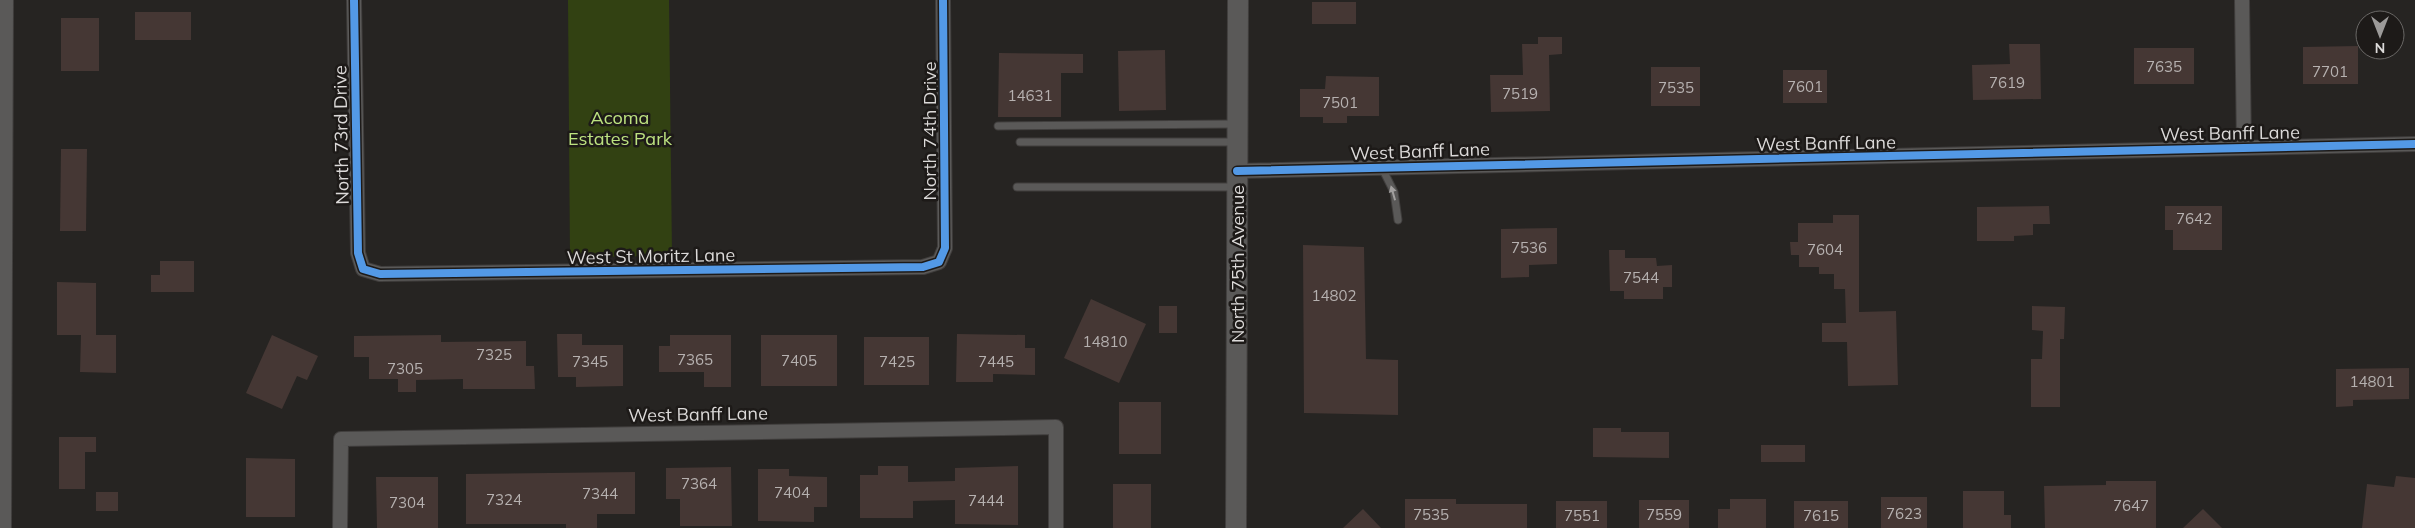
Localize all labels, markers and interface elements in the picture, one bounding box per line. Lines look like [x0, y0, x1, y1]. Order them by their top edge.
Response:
north arrow [2355, 10, 2405, 60]
text: N [2375, 39, 2385, 57]
house number: 7635 [2146, 57, 2182, 76]
street label: North 74th Drive [918, 62, 941, 200]
house number: 7701 [2312, 62, 2348, 81]
street label: North 73rd Drive [328, 65, 354, 205]
house number: 7619 [1989, 73, 2025, 92]
house number: 7601 [1787, 77, 1823, 96]
house number: 7535 [1658, 78, 1694, 97]
house number: 7519 [1502, 84, 1538, 103]
house number: 14631 [1007, 86, 1053, 105]
house number: 7501 [1322, 93, 1358, 112]
park label: Acoma Estates Park [568, 106, 673, 150]
street label: West Banff Lane [2160, 120, 2300, 146]
street label: West Banff Lane [1756, 130, 1896, 156]
street label: West Banff Lane [1350, 137, 1490, 165]
street label: North 75th Avenue [1226, 185, 1249, 343]
one-way arrow [1389, 185, 1397, 201]
house number: 7642 [2176, 209, 2212, 228]
house number: 7536 [1511, 238, 1547, 257]
house number: 7604 [1807, 240, 1843, 259]
street label: West St Moritz Lane [567, 243, 735, 269]
house number: 7544 [1623, 268, 1659, 287]
house number: 14802 [1311, 286, 1357, 305]
house number: 14810 [1082, 332, 1128, 351]
house number: 7325 [476, 345, 512, 364]
house number: 7365 [677, 350, 713, 369]
house number: 7405 [781, 351, 817, 370]
house number: 7345 [572, 352, 608, 371]
house number: 7425 [879, 352, 915, 371]
house number: 7445 [978, 352, 1014, 371]
house number: 7305 [387, 359, 423, 378]
house number: 14801 [2349, 372, 2395, 391]
street label: West Banff Lane [628, 401, 768, 427]
house number: 7364 [681, 474, 717, 493]
house number: 7404 [774, 483, 810, 502]
house number: 7344 [582, 484, 618, 503]
house number: 7324 [486, 490, 522, 509]
house number: 7444 [968, 491, 1004, 510]
house number: 7304 [389, 493, 425, 512]
house number: 7647 [2113, 496, 2149, 515]
house number: 7623 [1886, 504, 1922, 523]
house number: 7535 [1413, 505, 1449, 524]
house number: 7559 [1646, 505, 1682, 524]
house number: 7551 [1564, 506, 1600, 525]
house number: 7615 [1803, 506, 1839, 525]

